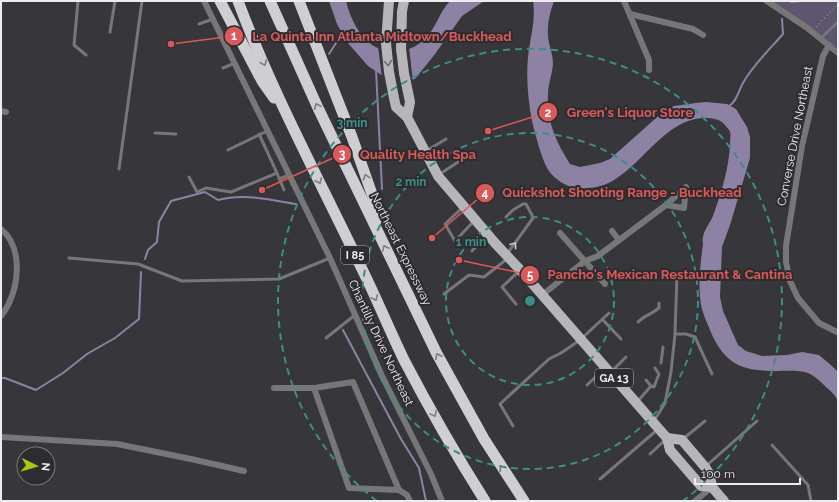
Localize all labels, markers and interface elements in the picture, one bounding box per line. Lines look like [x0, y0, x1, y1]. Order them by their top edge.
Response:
callout: La Quinta Inn Atlanta Midtown/Buckhead [224, 24, 520, 49]
text: 1 [231, 29, 237, 43]
text: La Quinta Inn Atlanta Midtown/Buckhead [252, 29, 512, 44]
one-way arrow [259, 59, 267, 66]
one-way arrow [383, 60, 392, 66]
street label: Converse Drive Northeast [775, 65, 815, 207]
callout: Green's Liquor Store [538, 100, 701, 125]
one-way arrow [314, 103, 322, 110]
text: Green's Liquor Store [567, 105, 693, 120]
text: 2 [545, 106, 552, 120]
text: 3 min [336, 116, 368, 130]
callout: Quality Health Spa [332, 142, 484, 167]
text: 3 [339, 147, 346, 161]
text: Quality Health Spa [360, 147, 477, 162]
one-way arrow [363, 174, 371, 181]
text: 2 min [395, 175, 427, 189]
one-way arrow [314, 176, 322, 184]
callout: Quickshot Shooting Range - Buckhead [475, 180, 750, 205]
text: Quickshot Shooting Range - Buckhead [502, 185, 742, 200]
text: 4 [482, 186, 489, 200]
street label: Northeast Expressway [368, 190, 435, 308]
text: 1 min [456, 235, 486, 249]
one-way arrow [509, 242, 517, 249]
one-way arrow [382, 244, 390, 252]
road number: I 85 [341, 246, 369, 264]
callout: Pancho's Mexican Restaurant & Cantina [520, 262, 801, 287]
text: Pancho's Mexican Restaurant & Cantina [548, 267, 793, 282]
text: 5 [527, 268, 534, 282]
street label: Chantilly Drive Northeast [346, 278, 416, 408]
one-way arrow [371, 294, 379, 301]
centre of rings [523, 294, 537, 308]
one-way arrow [435, 352, 442, 360]
road number: GA 13 [595, 369, 633, 387]
one-way arrow [429, 410, 436, 417]
north arrow [16, 446, 56, 486]
scale bar [695, 460, 800, 486]
text: N [39, 462, 52, 472]
one-way arrow [500, 466, 507, 473]
text: 100 m [701, 467, 735, 481]

